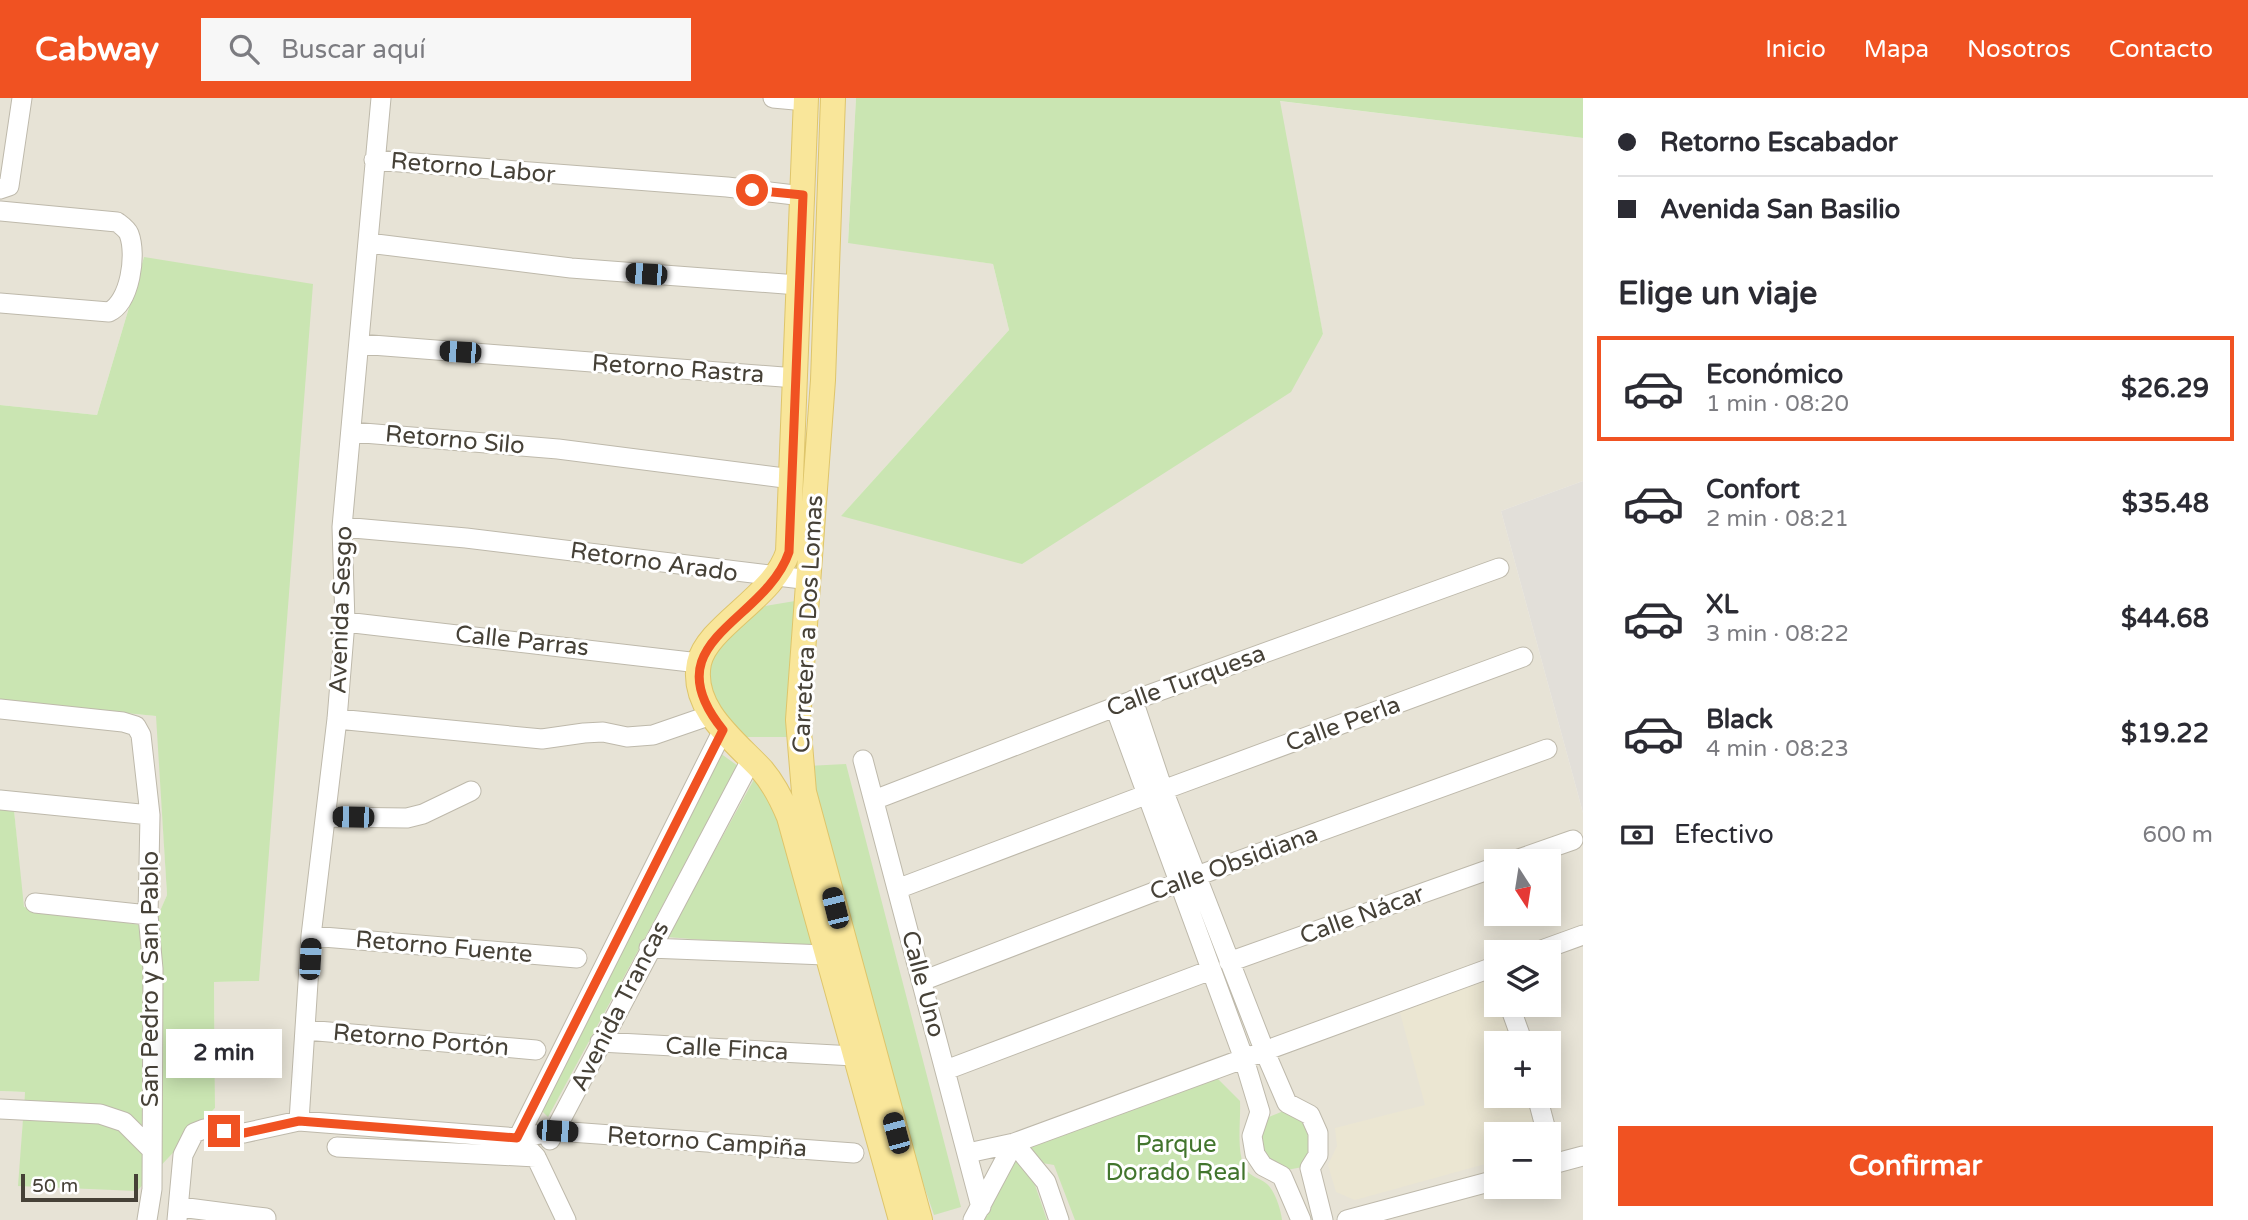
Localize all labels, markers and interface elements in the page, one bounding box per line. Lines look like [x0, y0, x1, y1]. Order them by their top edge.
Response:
search box [201, 18, 691, 81]
text: Cabway [35, 30, 159, 69]
icon: search [225, 30, 263, 68]
text: Buscar aquí [281, 34, 426, 65]
text: Inicio [1765, 35, 1826, 64]
text: Mapa [1864, 35, 1929, 64]
text: Nosotros [1967, 35, 2071, 64]
text: Contacto [2109, 35, 2213, 64]
text: Retorno Escabador [1660, 127, 1898, 158]
street label: Retorno Labor [389, 146, 557, 190]
route start [736, 174, 768, 206]
text: Avenida San Basilio [1660, 194, 1900, 225]
car [625, 262, 668, 286]
text: Elige un viaje [1618, 275, 1817, 313]
car [439, 340, 482, 364]
street label: Retorno Rastra [591, 349, 765, 389]
icon: car [1622, 357, 1685, 420]
text: Económico [1706, 359, 1843, 390]
text: $26.29 [2121, 373, 2209, 404]
text: 1 min · 08:20 [1706, 390, 1849, 418]
street label: Retorno Silo [384, 419, 526, 461]
icon: car [1622, 472, 1685, 535]
text: Confort [1706, 474, 1800, 505]
text: $35.48 [2122, 488, 2209, 519]
street label: Carretera a Dos Lomas [787, 494, 829, 754]
text: 2 min · 08:21 [1706, 505, 1849, 533]
street label: Avenida Sesgo [324, 525, 358, 695]
street label: Retorno Arado [568, 536, 740, 588]
icon: car [1622, 587, 1685, 650]
text: XL [1706, 589, 1738, 620]
text: $44.68 [2121, 603, 2209, 634]
street label: Calle Parras [454, 620, 590, 662]
text: 3 min · 08:22 [1706, 620, 1849, 648]
street label: Calle Turquesa [1103, 639, 1269, 723]
street label: Calle Perla [1282, 690, 1404, 758]
icon: car [1622, 702, 1685, 765]
text: Black [1706, 704, 1773, 735]
text: $19.22 [2121, 718, 2209, 749]
text: 4 min · 08:23 [1706, 735, 1849, 763]
car [332, 806, 375, 828]
icon: cash [1618, 816, 1656, 854]
street label: Calle Obsidiana [1146, 819, 1322, 907]
text: Efectivo [1674, 819, 1774, 850]
text: 600 m [2143, 821, 2213, 849]
north arrow [1484, 849, 1561, 926]
map controls [1484, 849, 1561, 1199]
street label: San Pedro y San Pablo [136, 851, 165, 1107]
street label: Calle Nácar [1296, 879, 1429, 951]
car [820, 885, 851, 931]
street label: Avenida Trancas [565, 916, 675, 1096]
street label: Retorno Fuente [354, 925, 534, 969]
street label: Calle Uno [895, 928, 951, 1040]
car [299, 937, 322, 981]
button: layers [1484, 940, 1561, 1017]
street label: Retorno Portón [332, 1018, 510, 1062]
callout: 2 min [166, 1030, 282, 1079]
street label: Calle Finca [665, 1031, 789, 1067]
button: + [1484, 1031, 1561, 1108]
text: 2 min [193, 1039, 255, 1067]
car [881, 1110, 912, 1156]
route end [208, 1115, 240, 1147]
car [536, 1119, 579, 1143]
street label: Retorno Campiña [606, 1121, 808, 1163]
button: − [1484, 1122, 1561, 1199]
button: Confirmar [1618, 1126, 2213, 1206]
park label: Parque Dorado Real [1106, 1130, 1246, 1187]
scale bar [21, 1171, 138, 1203]
text: 50 m [32, 1175, 78, 1197]

